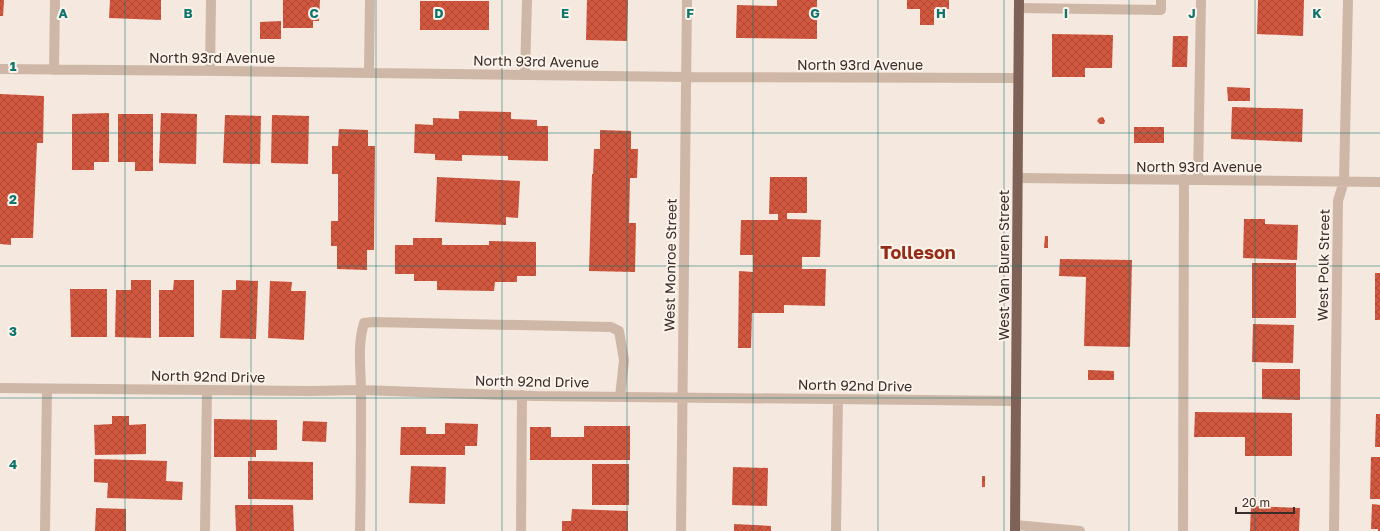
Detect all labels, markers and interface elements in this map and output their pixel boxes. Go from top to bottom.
text: A [58,5,68,21]
text: B [183,5,193,21]
text: C [309,5,319,21]
text: D [434,5,444,21]
text: E [561,5,569,21]
text: F [686,5,694,21]
text: G [810,5,820,21]
text: H [936,5,946,21]
text: I [1064,5,1068,21]
text: J [1188,5,1196,21]
text: K [1312,5,1322,21]
street label: North 93rd Avenue [149,49,275,66]
street label: North 93rd Avenue [473,51,599,71]
street label: North 93rd Avenue [797,56,923,73]
text: 1 [10,58,17,74]
street label: North 93rd Avenue [1136,158,1262,175]
street label: West Van Buren Street [995,190,1012,340]
text: 2 [9,191,17,207]
street label: West Monroe Street [660,198,680,332]
street label: West Polk Street [1314,209,1332,321]
district label: Tolleson [880,241,956,263]
text: 3 [9,323,17,339]
street label: North 92nd Drive [151,367,265,385]
street label: North 92nd Drive [475,372,589,390]
street label: North 92nd Drive [798,376,912,394]
text: 4 [9,456,17,472]
scale bar [1236,489,1294,515]
text: 20 m [1242,495,1270,510]

